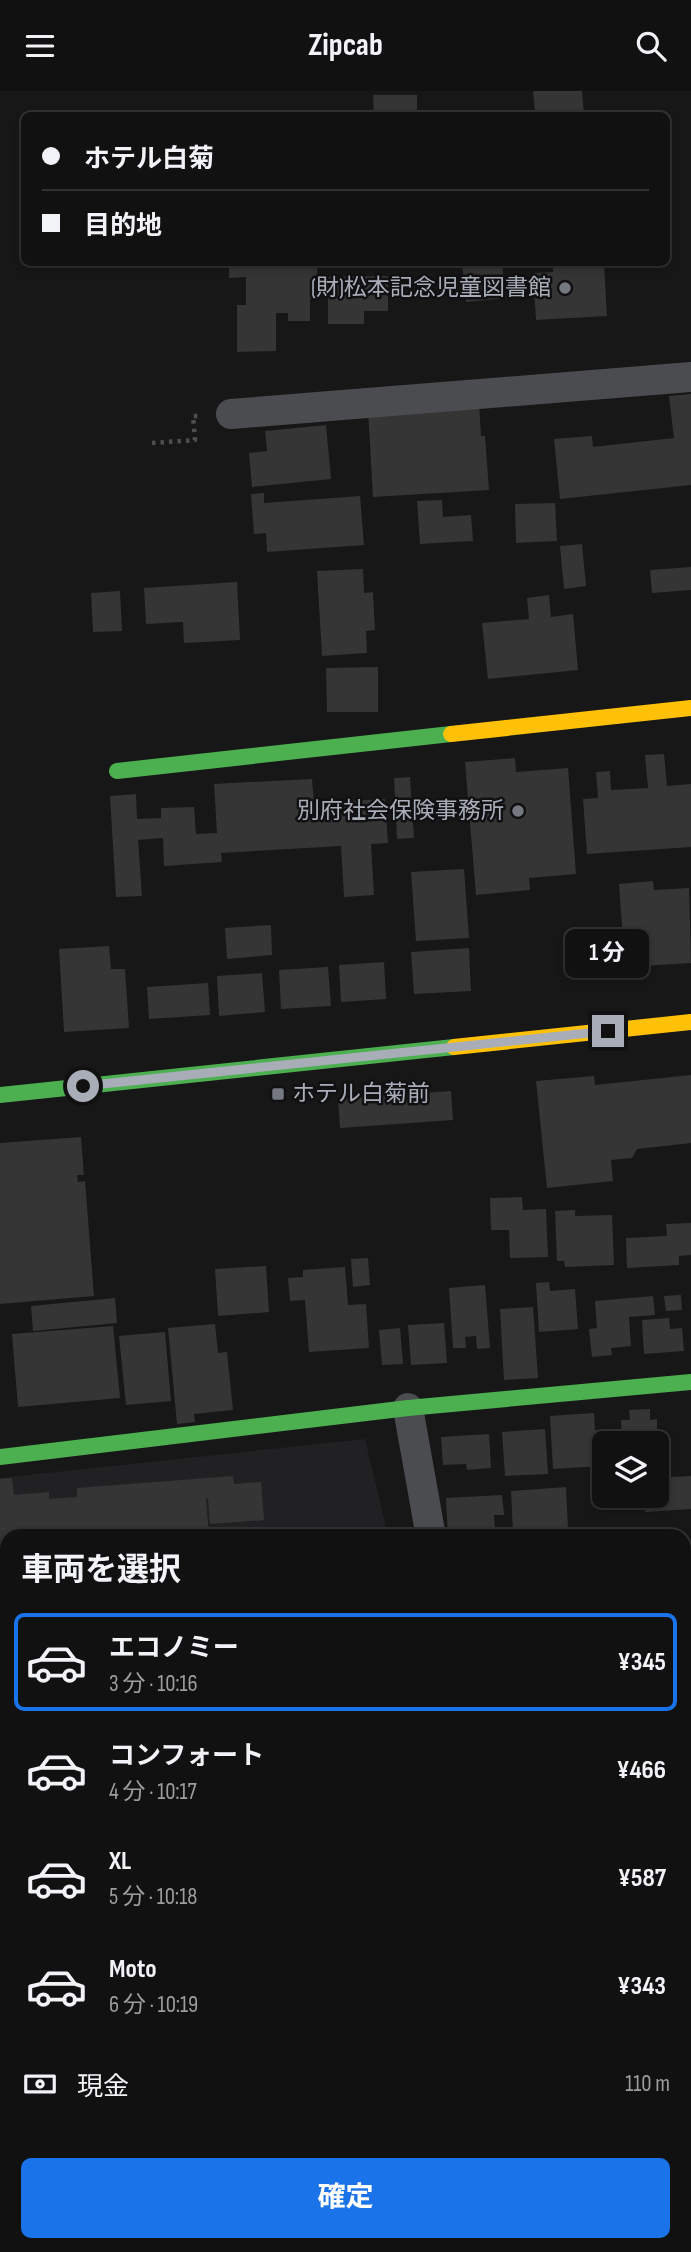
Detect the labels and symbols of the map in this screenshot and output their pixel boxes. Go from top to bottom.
place label: (財)松本記念児童図書館 [311,274,551,302]
marker: (財)松本記念児童図書館 [557,280,573,296]
place label: 別府社会保険事務所 [297,797,504,825]
marker: 別府社会保険事務所 [510,803,526,819]
callout: 1 分 [566,929,650,979]
route end [592,1015,624,1047]
route start [67,1070,99,1102]
place label: ホテル白菊前 [292,1080,430,1108]
marker: ホテル白菊前 [270,1086,286,1102]

